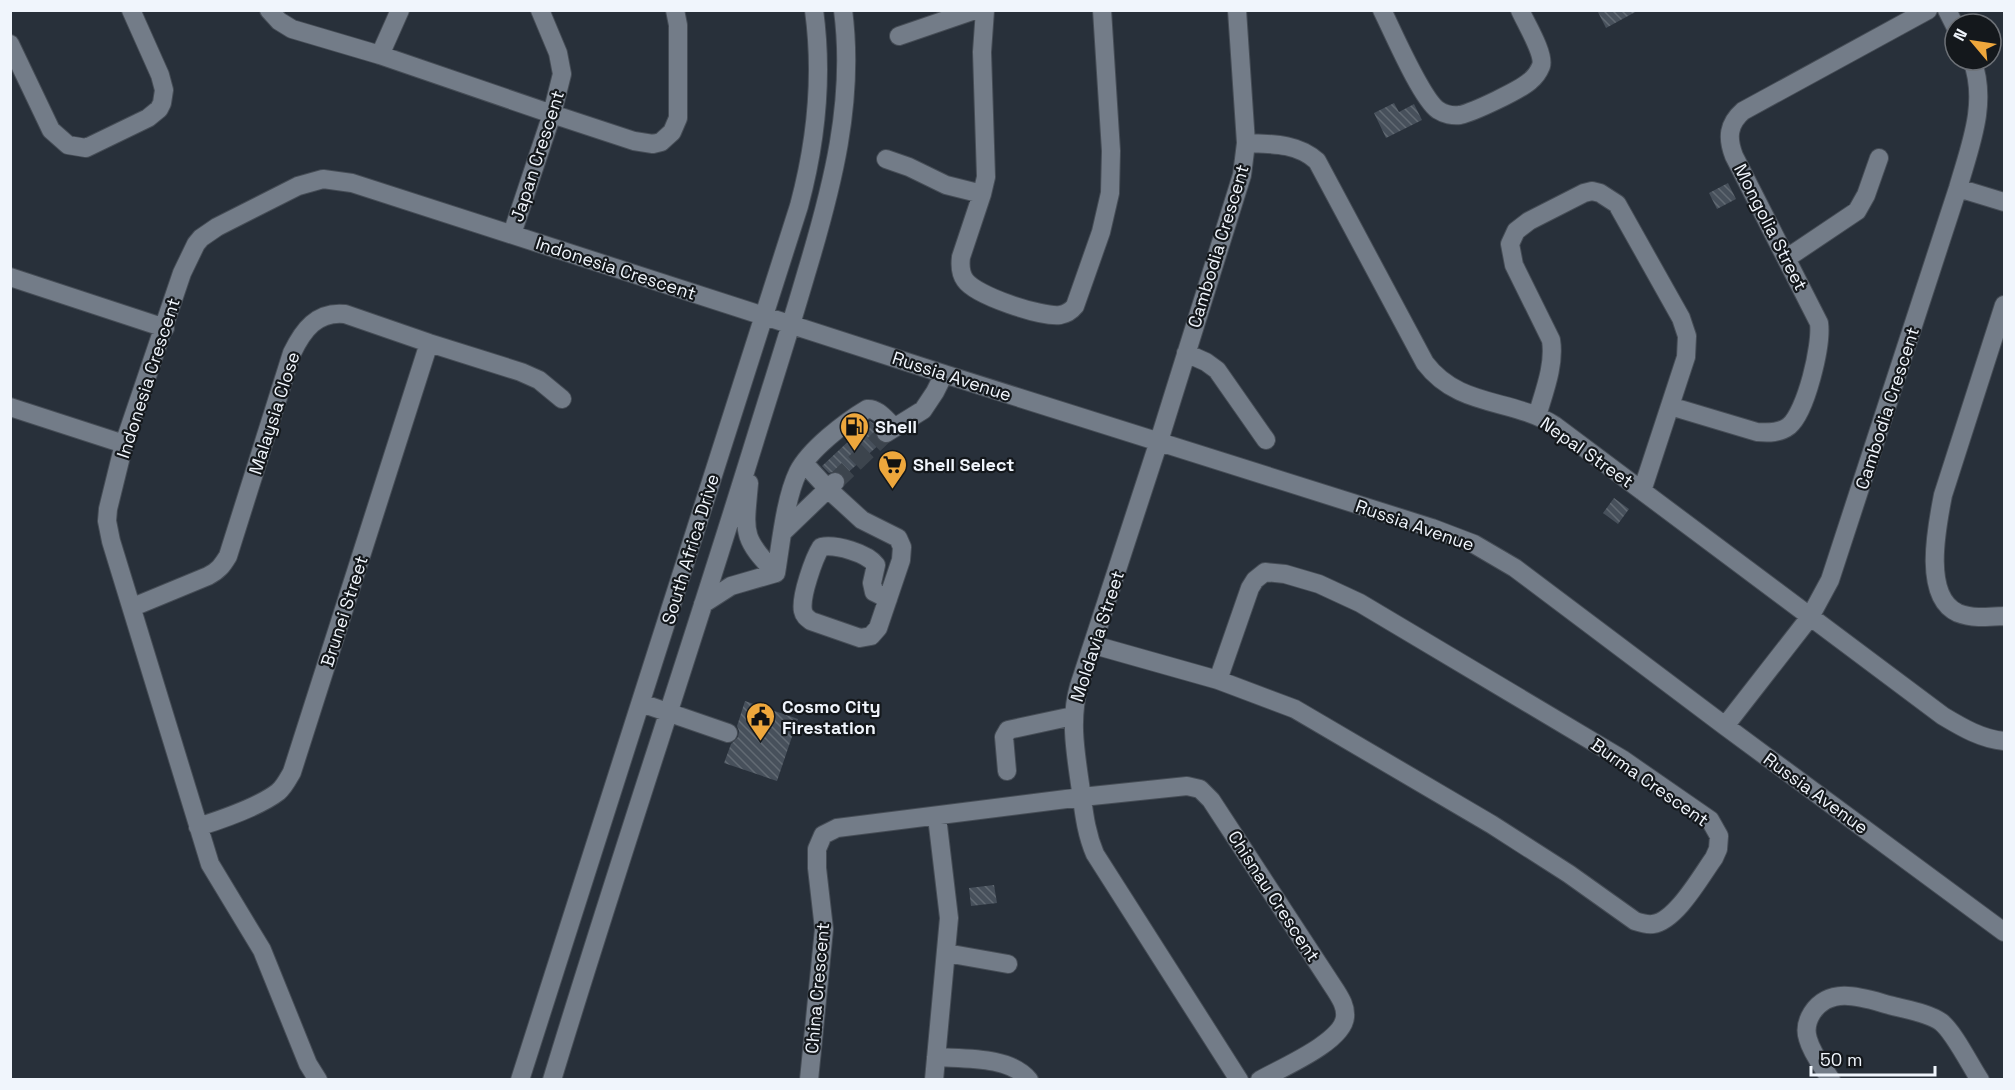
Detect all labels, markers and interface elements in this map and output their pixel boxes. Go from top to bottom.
north arrow [1943,12,2003,72]
text: N [1949,25,1972,45]
street label: Japan Crescent [505,87,569,225]
street label: Mongolia Street [1729,160,1813,294]
street label: Cambodia Crescent [1182,161,1254,331]
street label: Indonesia Crescent [533,231,699,305]
street label: Indonesia Crescent [111,295,185,461]
street label: Cambodia Crescent [1850,324,1924,492]
street label: Russia Avenue [889,346,1015,406]
street label: Malaysia Close [243,349,305,477]
fuel station icon: Shell [838,410,870,452]
street label: Nepal Street [1536,411,1638,493]
place label: Shell [875,415,917,438]
supermarket icon: Shell Select [876,448,908,490]
place label: Shell Select [913,453,1014,476]
street label: South Africa Drive [656,471,724,627]
street label: Russia Avenue [1353,494,1477,556]
street label: Brunei Street [315,553,373,669]
street label: Moldavia Street [1065,567,1129,705]
place label: Cosmo City Firestation [782,695,881,739]
public building icon: Cosmo City Firestation [745,700,777,742]
street label: Burma Crescent [1587,733,1713,831]
street label: Russia Avenue [1759,747,1873,839]
street label: Chisnau Crescent [1223,826,1325,966]
street label: China Crescent [800,921,834,1055]
scale bar [1811,1039,1936,1077]
text: 50 m [1820,1048,1862,1071]

